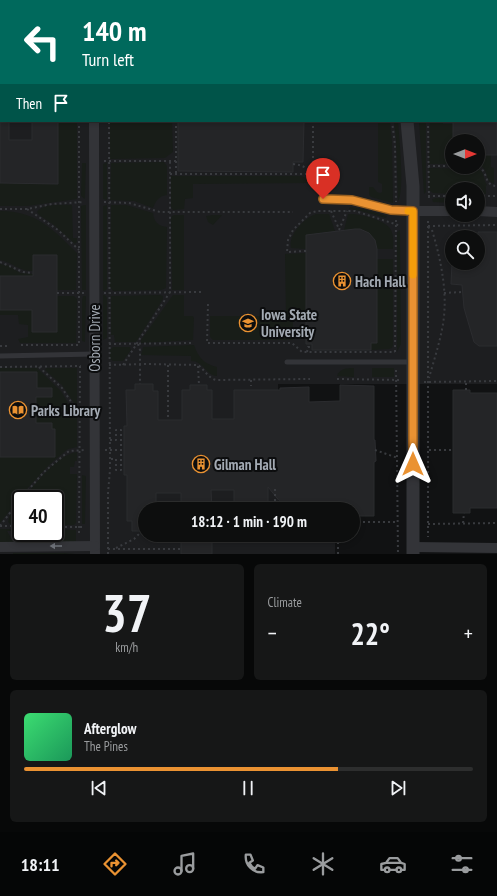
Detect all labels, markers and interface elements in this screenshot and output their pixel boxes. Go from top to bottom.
text: 140 m [82,12,146,49]
icon: left [16,16,68,68]
text: Turn left [82,48,134,71]
icon: arrive [50,92,72,114]
text: Then [16,94,42,113]
north arrow [445,134,485,174]
map controls [445,134,485,270]
pin [306,158,340,199]
icon: arrive [312,164,334,186]
button: sound [445,182,485,222]
button: search [445,230,485,270]
building icon: Hach Hall [332,271,352,291]
place label: Hach Hall [355,272,406,291]
street label: Osborn Drive [85,304,104,372]
place label: Iowa State University [261,305,317,341]
school or university icon: Iowa State University [238,313,258,333]
library icon: Parks Library [8,400,28,420]
place label: Parks Library [31,401,101,420]
position arrow [392,443,434,485]
building icon: Gilman Hall [191,454,211,474]
place label: Gilman Hall [214,455,276,474]
speed limit sign: 40 [12,490,64,542]
text: 18:12 · 1 min · 190 m [191,512,307,531]
one-way arrow [49,543,62,549]
text: 37 [102,579,152,646]
text: Climate [268,594,302,611]
text: 22° [350,614,390,653]
text: − [268,619,277,647]
text: + [464,619,473,647]
text: km/h [115,639,138,656]
text: Afterglow [84,719,136,738]
text: The Pines [84,738,128,755]
icon: previous [88,777,110,799]
icon: pause [237,777,259,799]
icon: next [387,777,409,799]
icon: directions [101,850,129,878]
icon: music [171,850,199,878]
icon: phone [240,850,268,878]
icon: climate [309,850,337,878]
icon: car [379,850,407,878]
icon: filters [448,850,476,878]
text: 18:11 [21,853,60,876]

